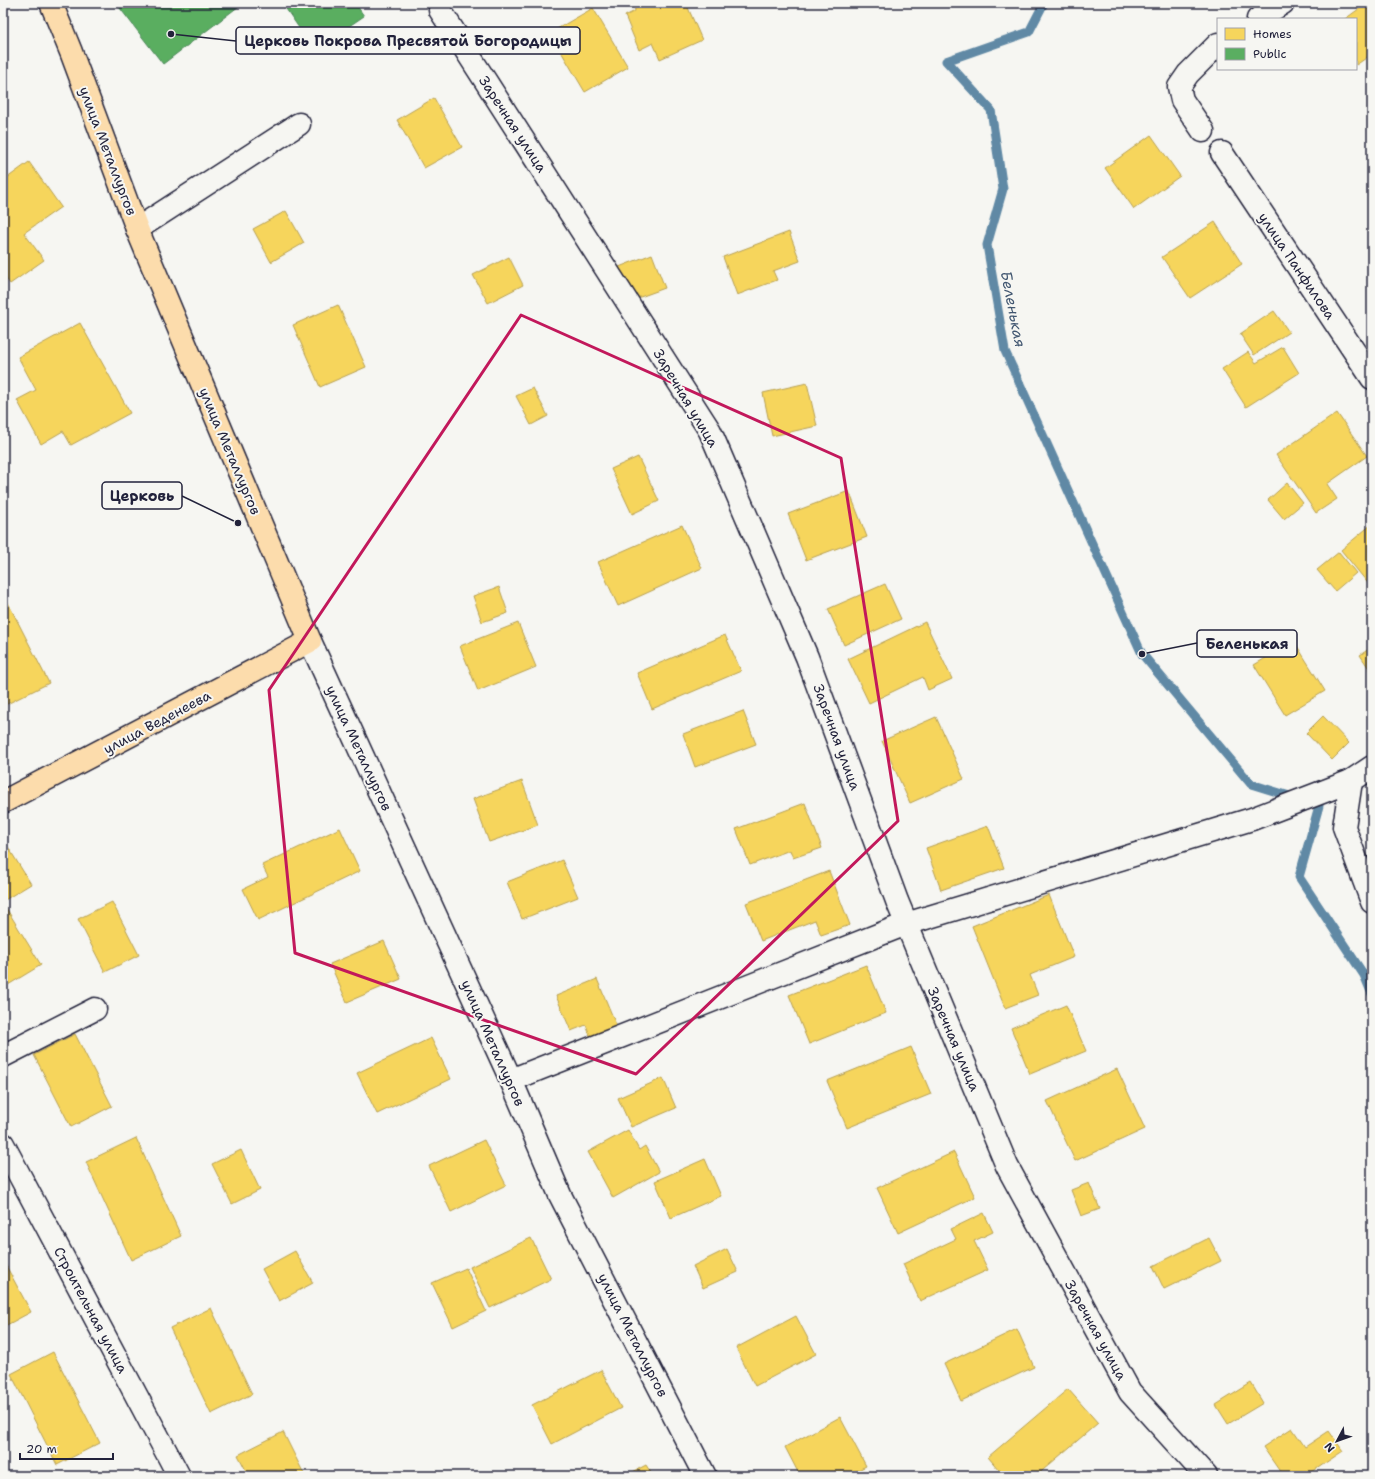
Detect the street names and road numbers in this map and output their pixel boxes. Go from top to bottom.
street label: Заречная улица [475,72,551,176]
street label: улица Металлургов [75,84,141,218]
street label: улица Панфилова [1254,209,1340,323]
street label: Заречная улица [650,346,723,451]
street label: улица Металлургов [195,385,265,517]
street label: Заречная улица [809,681,865,793]
street label: улица Металлургов [322,682,396,814]
street label: улица Веденеева [100,686,214,758]
street label: улица Металлургов [457,977,529,1109]
street label: Заречная улица [924,984,984,1094]
street label: Строительная улица [50,1244,132,1377]
street label: улица Металлургов [594,1270,672,1400]
street label: Заречная улица [1061,1277,1131,1383]

